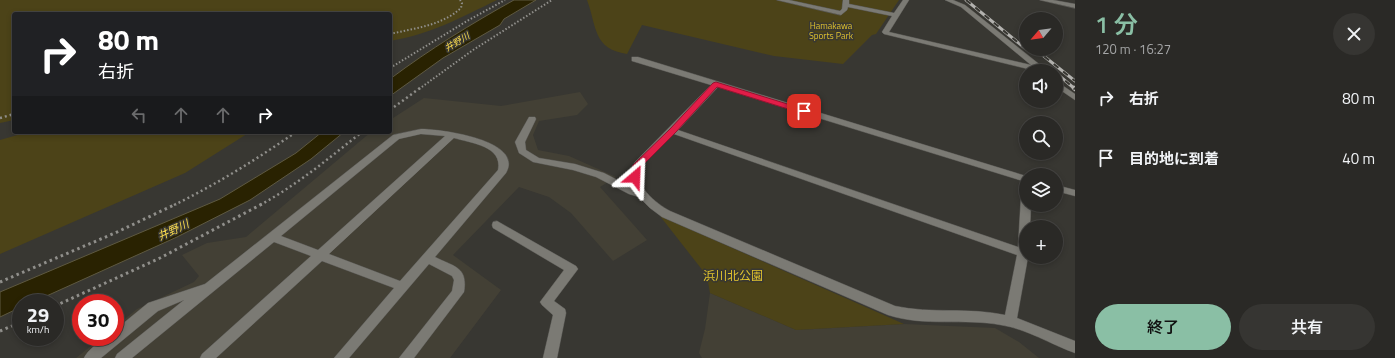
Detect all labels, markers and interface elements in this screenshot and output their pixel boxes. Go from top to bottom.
text: 1 分 [1095,6,1138,42]
north arrow [1019,12,1063,56]
map controls [1019,12,1063,264]
button: close [1333,13,1375,55]
text: 80 m [98,18,159,61]
park label: Hamakawa Sports Park [809,19,854,42]
icon: right [32,28,84,80]
water label: 井野川 [442,29,473,54]
text: 120 m · 16:27 [1095,39,1171,59]
text: 右折 [98,58,134,85]
button: sound [1019,64,1063,108]
icon: right [1095,87,1117,109]
text: 右折 [1129,87,1159,110]
text: 80 m [1342,87,1375,110]
pin [787,94,821,128]
icon: arrive [793,100,815,122]
icon: left [128,104,150,126]
icon: ahead [170,104,192,126]
icon: ahead [212,104,234,126]
icon: right [254,104,276,126]
button: search [1019,116,1063,160]
icon: arrive [1095,147,1117,169]
text: 目的地に到着 [1129,147,1219,170]
text: 40 m [1342,147,1375,170]
position arrow [614,156,656,198]
button: layers [1019,168,1063,212]
water label: 井野川 [155,215,192,244]
button: + [1019,220,1063,264]
park label: 浜川北公園 [703,266,763,285]
speed limit sign: 30 [72,294,124,346]
text: 29 [27,299,49,330]
button: 終了 [1095,304,1231,350]
button: 共有 [1239,304,1375,350]
text: km/h [27,322,49,337]

